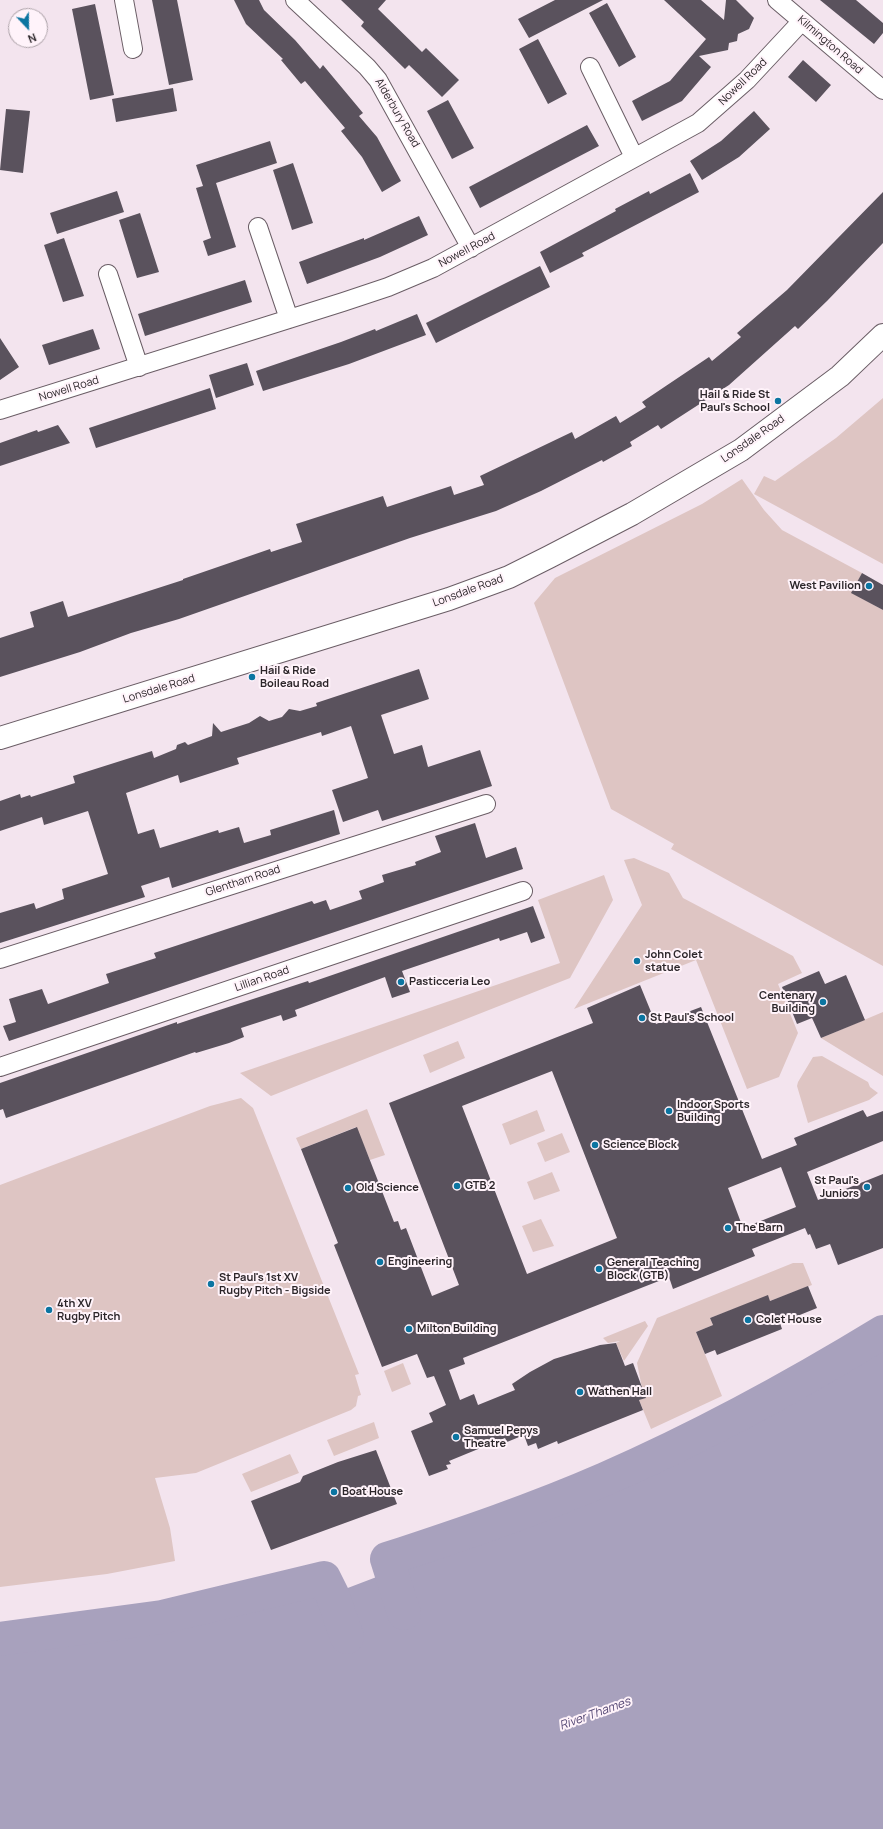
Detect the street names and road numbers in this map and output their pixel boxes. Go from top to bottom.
street label: Kilmington Road [795,13,865,77]
street label: Nowell Road [716,56,770,108]
street label: Alderbury Road [372,76,422,150]
street label: Nowell Road [437,230,497,270]
street label: Nowell Road [37,374,101,404]
street label: Lonsdale Road [719,412,787,466]
street label: Lonsdale Road [431,572,505,610]
street label: Lonsdale Road [122,672,196,706]
street label: Glentham Road [204,863,282,899]
street label: Lillian Road [233,964,291,994]

